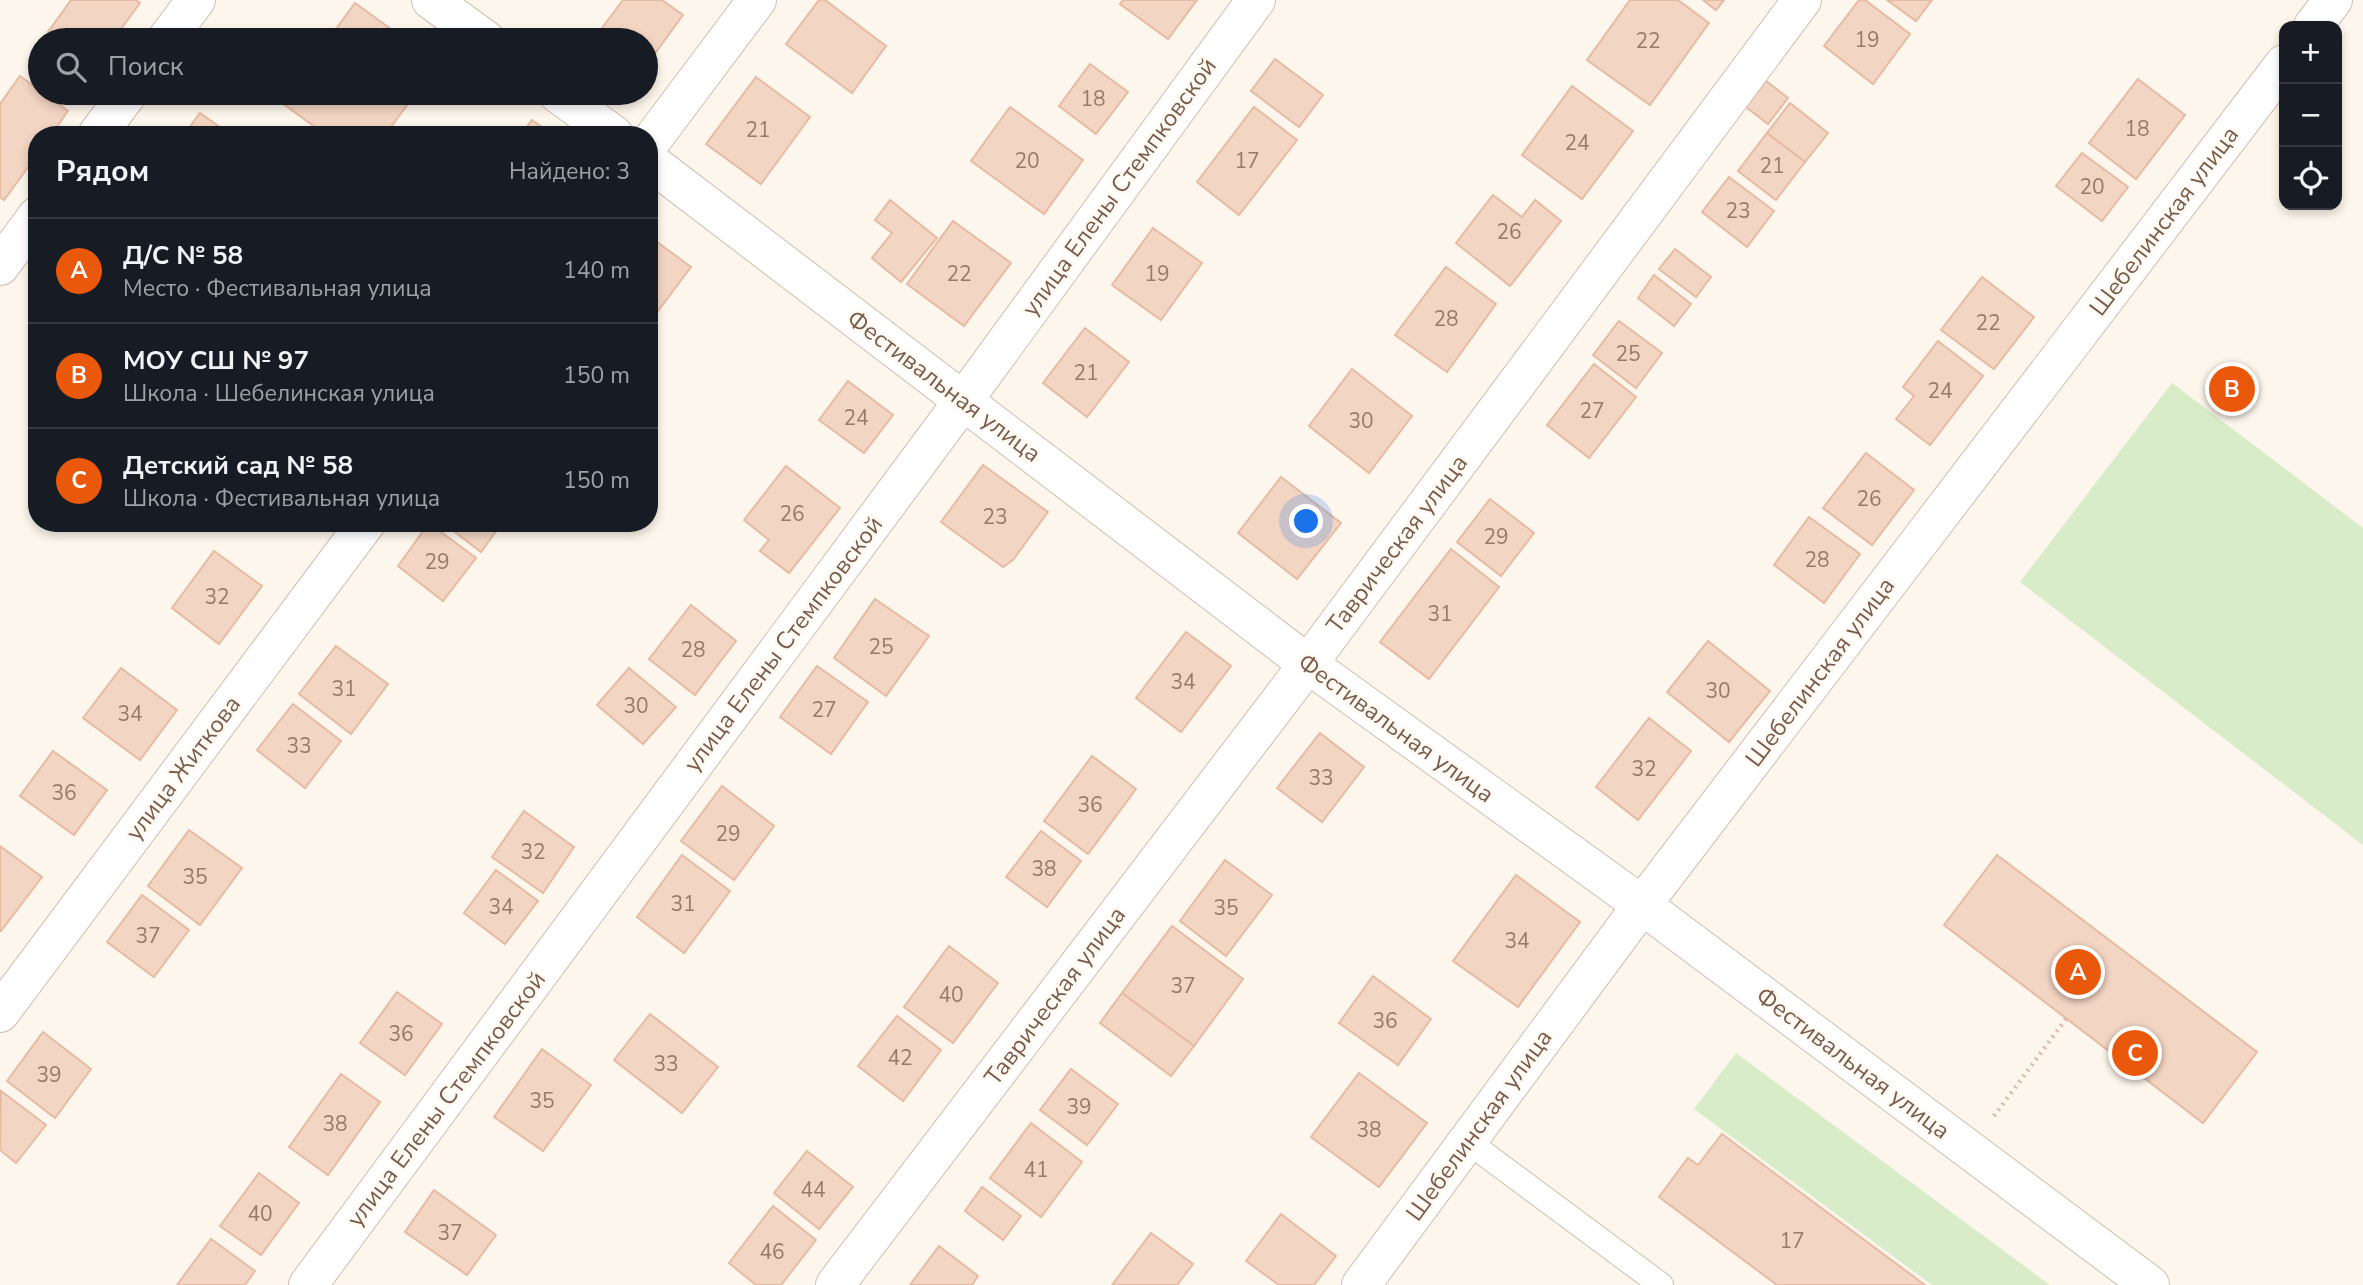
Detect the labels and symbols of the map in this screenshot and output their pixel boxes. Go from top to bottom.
house number: 19 [1854,26,1880,54]
house number: 22 [1635,27,1661,55]
street label: улица Елены Стемпковской [1014,51,1224,323]
house number: 18 [1080,85,1106,113]
house number: 18 [2124,115,2150,143]
house number: 21 [745,116,771,144]
street label: Шебелинская улица [2082,120,2246,322]
house number: 24 [1564,129,1590,157]
house number: 20 [1014,147,1040,175]
house number: 17 [1234,147,1260,175]
house number: 21 [1759,152,1785,180]
house number: 20 [2079,173,2105,201]
house number: 23 [1725,197,1751,225]
house number: 26 [1496,218,1522,246]
house number: 22 [946,260,972,288]
house number: 19 [1144,260,1170,288]
street label: Фестивальная улица [840,302,1048,470]
house number: 28 [1433,305,1459,333]
house number: 22 [1975,309,2001,337]
house number: 25 [1615,340,1641,368]
house number: 21 [1073,359,1099,387]
pin: B [2209,363,2255,415]
house number: 24 [1927,377,1953,405]
house number: 27 [1579,397,1605,425]
house number: 24 [843,404,869,432]
house number: 30 [1348,407,1374,435]
street label: Таврическая улица [1319,448,1475,640]
house number: 26 [1856,485,1882,513]
house number: 26 [779,500,805,528]
house number: 23 [982,503,1008,531]
your location [1289,504,1323,538]
street label: улица Елены Стемпковской [676,510,890,778]
house number: 29 [1483,523,1509,551]
house number: 28 [1804,546,1830,574]
house number: 29 [424,548,450,576]
street label: Шебелинская улица [1738,571,1902,773]
house number: 32 [204,583,230,611]
house number: 31 [1427,600,1453,628]
house number: 25 [868,633,894,661]
house number: 28 [680,636,706,664]
street label: Фестивальная улица [1291,646,1501,810]
house number: 34 [1170,668,1196,696]
house number: 31 [331,675,357,703]
house number: 30 [1705,677,1731,705]
street label: улица Житкова [118,689,248,847]
house number: 30 [623,692,649,720]
house number: 27 [811,696,837,724]
house number: 34 [117,700,143,728]
house number: 33 [286,732,312,760]
house number: 32 [1631,755,1657,783]
house number: 33 [1308,764,1334,792]
house number: 36 [51,779,77,807]
house number: 36 [1077,791,1103,819]
house number: 29 [715,820,741,848]
house number: 32 [520,838,546,866]
house number: 38 [1031,855,1057,883]
house number: 35 [182,863,208,891]
house number: 31 [670,890,696,918]
house number: 34 [488,893,514,921]
house number: 35 [1213,894,1239,922]
street label: Таврическая улица [977,900,1133,1092]
house number: 37 [135,922,161,950]
house number: 34 [1504,927,1530,955]
pin: A [2055,946,2101,998]
street label: улица Елены Стемпковской [339,965,553,1233]
house number: 37 [1170,972,1196,1000]
street label: Фестивальная улица [1749,979,1957,1147]
house number: 40 [938,981,964,1009]
house number: 36 [1372,1007,1398,1035]
house number: 36 [388,1020,414,1048]
street label: Шебелинская улица [1399,1023,1559,1227]
pin: C [2112,1027,2158,1079]
house number: 42 [887,1044,913,1072]
house number: 33 [653,1050,679,1078]
house number: 39 [36,1061,62,1089]
house number: 35 [529,1087,555,1115]
house number: 39 [1066,1093,1092,1121]
house number: 38 [322,1110,348,1138]
house number: 38 [1356,1116,1382,1144]
house number: 41 [1023,1156,1049,1184]
house number: 44 [800,1176,826,1204]
house number: 40 [247,1200,273,1228]
house number: 37 [437,1219,463,1247]
house number: 17 [1779,1227,1805,1255]
house number: 46 [759,1238,785,1266]

